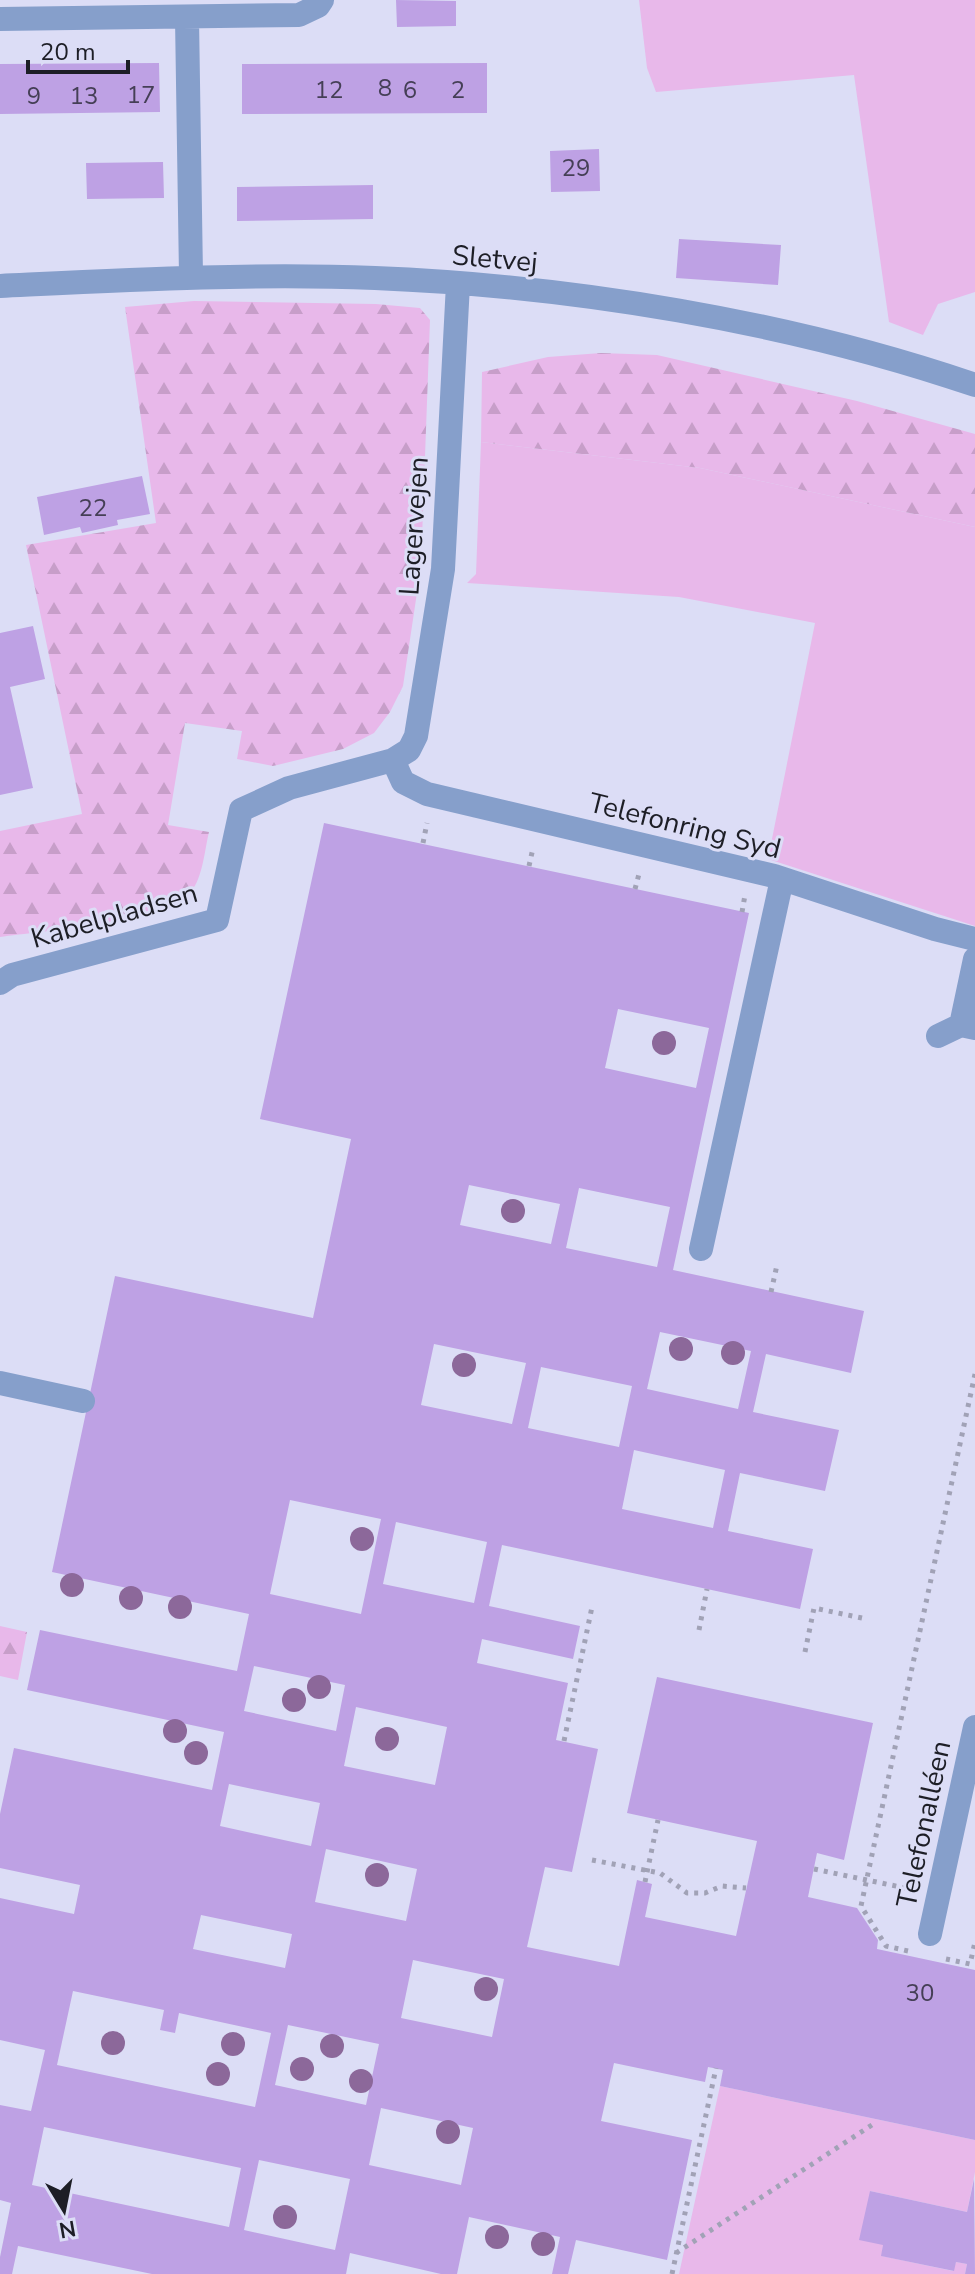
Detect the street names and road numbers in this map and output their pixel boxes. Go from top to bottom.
street label: Sletvej [450,236,539,282]
street label: Lagervejen [390,456,438,597]
street label: Telefonring Syd [585,784,785,868]
street label: Kabelpladsen [26,874,202,958]
street label: Telefonalléen [888,1737,960,1911]

